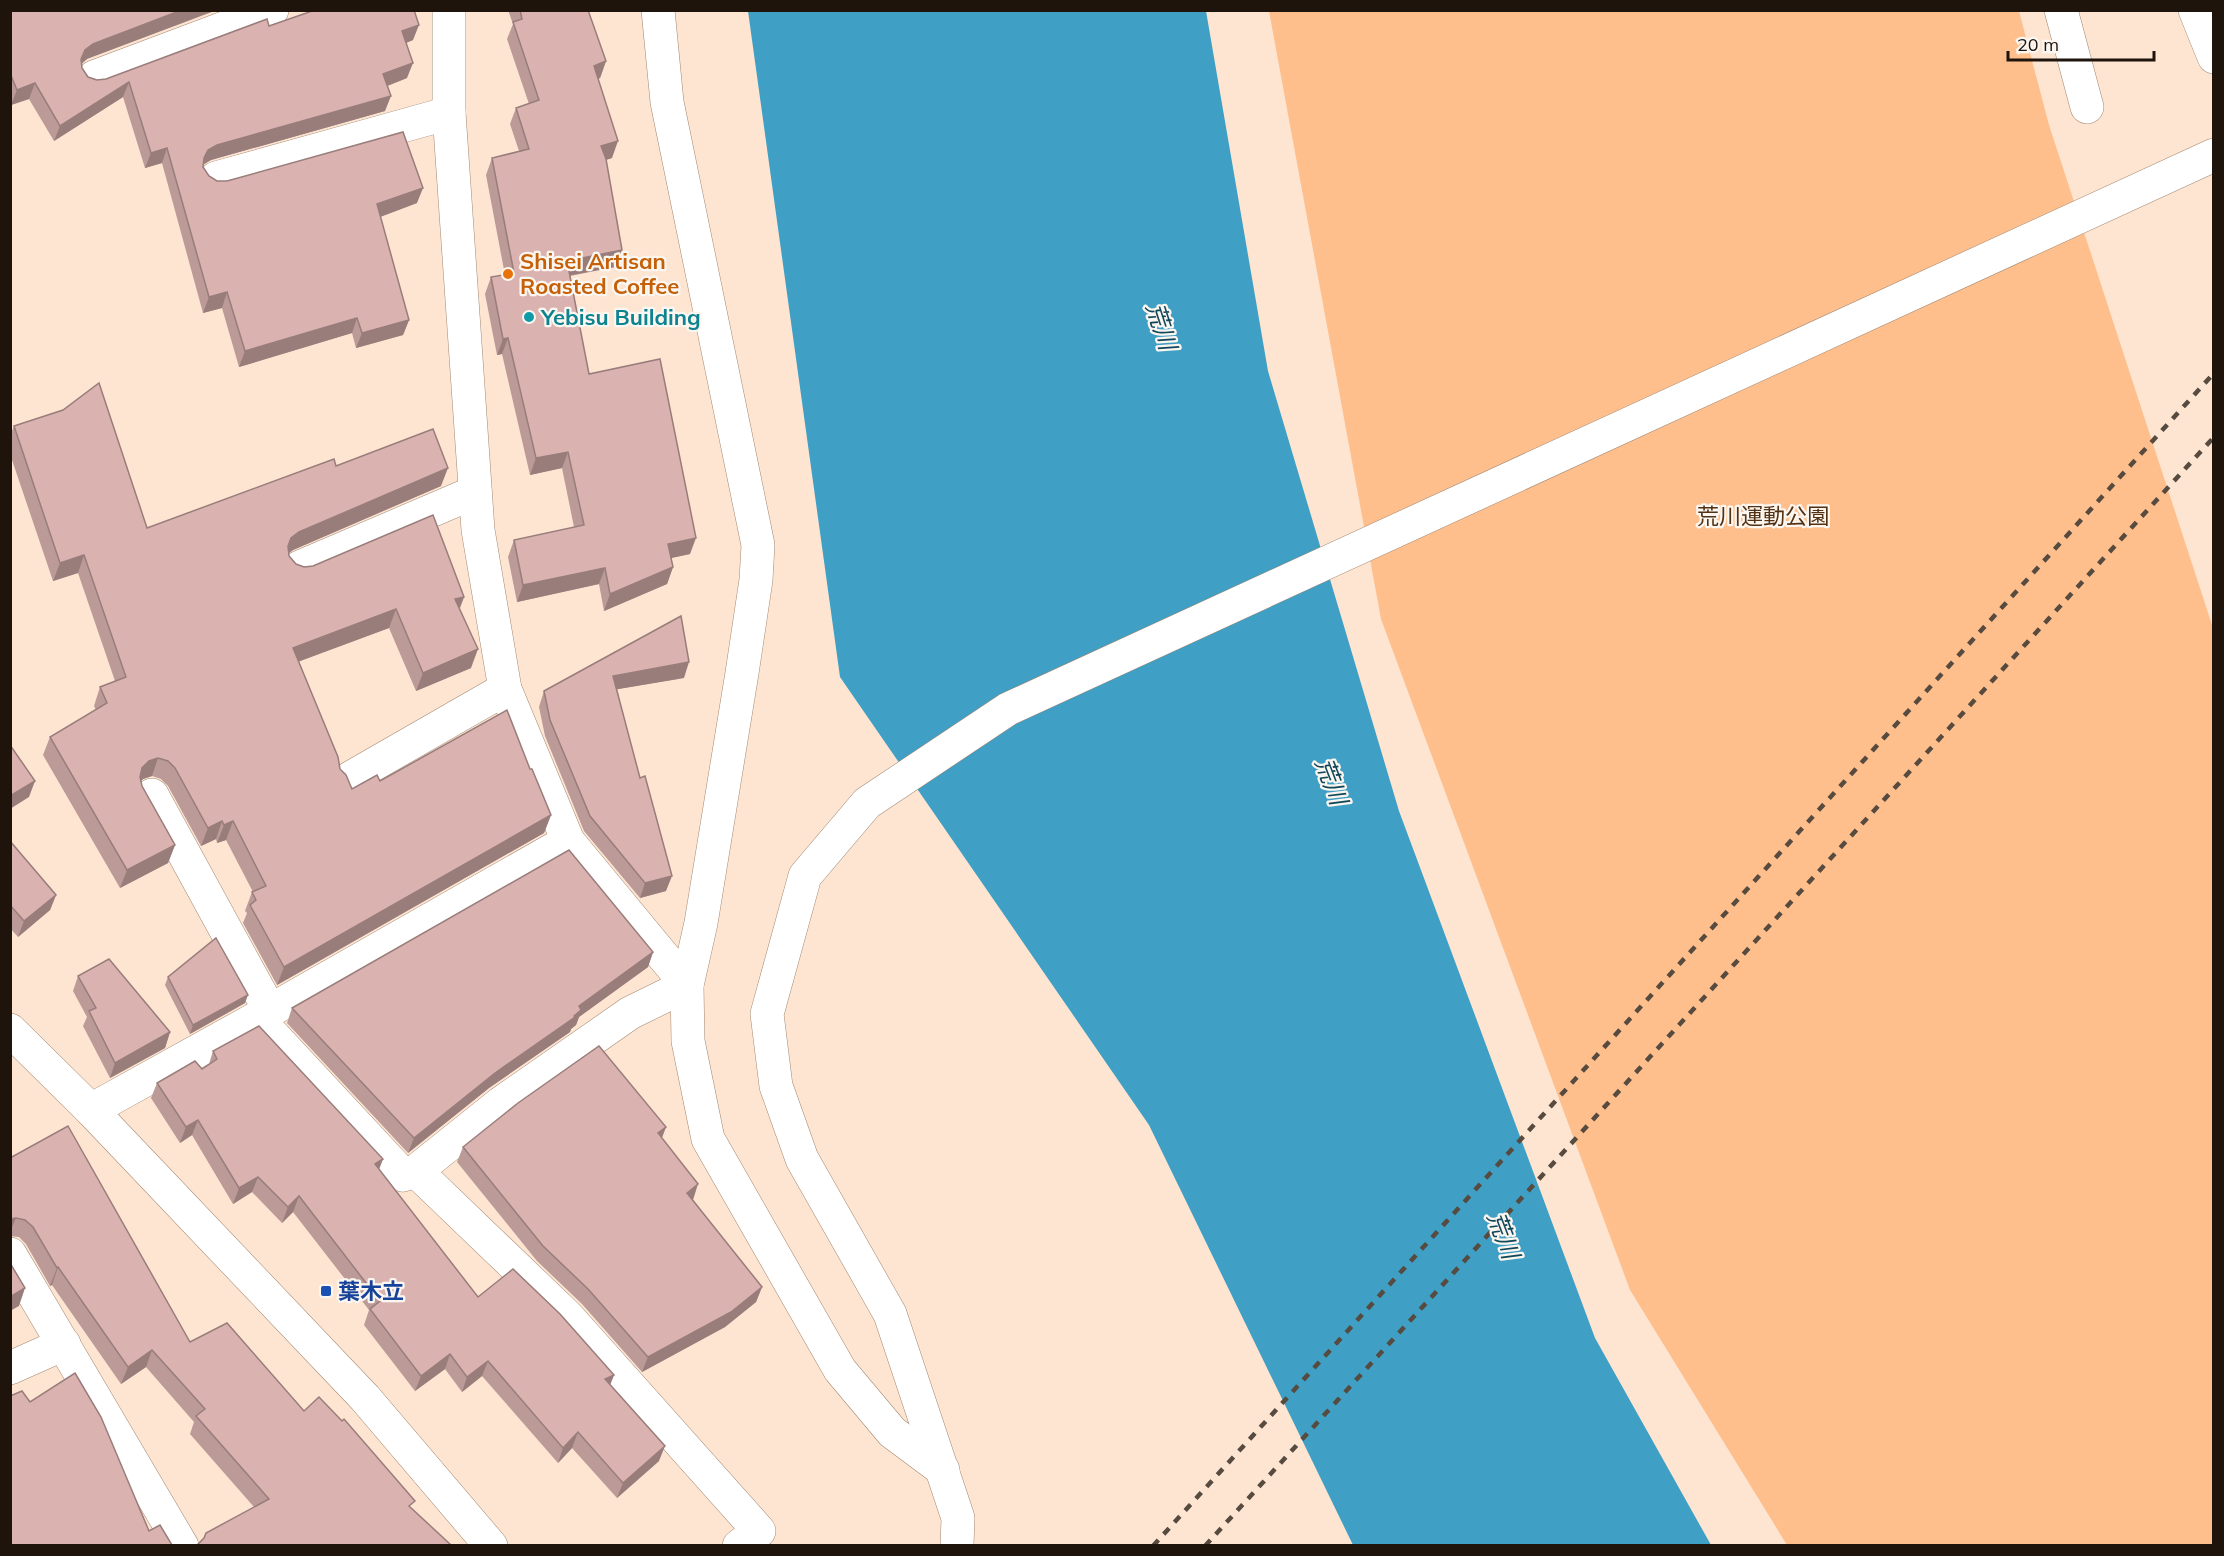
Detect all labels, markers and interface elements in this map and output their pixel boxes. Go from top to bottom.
scale bar [2008,24,2154,62]
text: 20 m [2017,33,2059,56]
place label: Shisei Artisan Roasted Coffee [520,247,679,300]
marker: Shisei Artisan Roasted Coffee [501,267,515,281]
water label: 荒川 [1140,299,1185,356]
place label: Yebisu Building [540,303,701,331]
marker: Yebisu Building [522,310,536,324]
park label: 荒川運動公園 [1697,502,1829,530]
water label: 荒川 [1309,753,1356,812]
water label: 荒川 [1481,1207,1528,1266]
place label: 葉木立 [338,1277,404,1305]
marker: 葉木立 [319,1284,333,1298]

